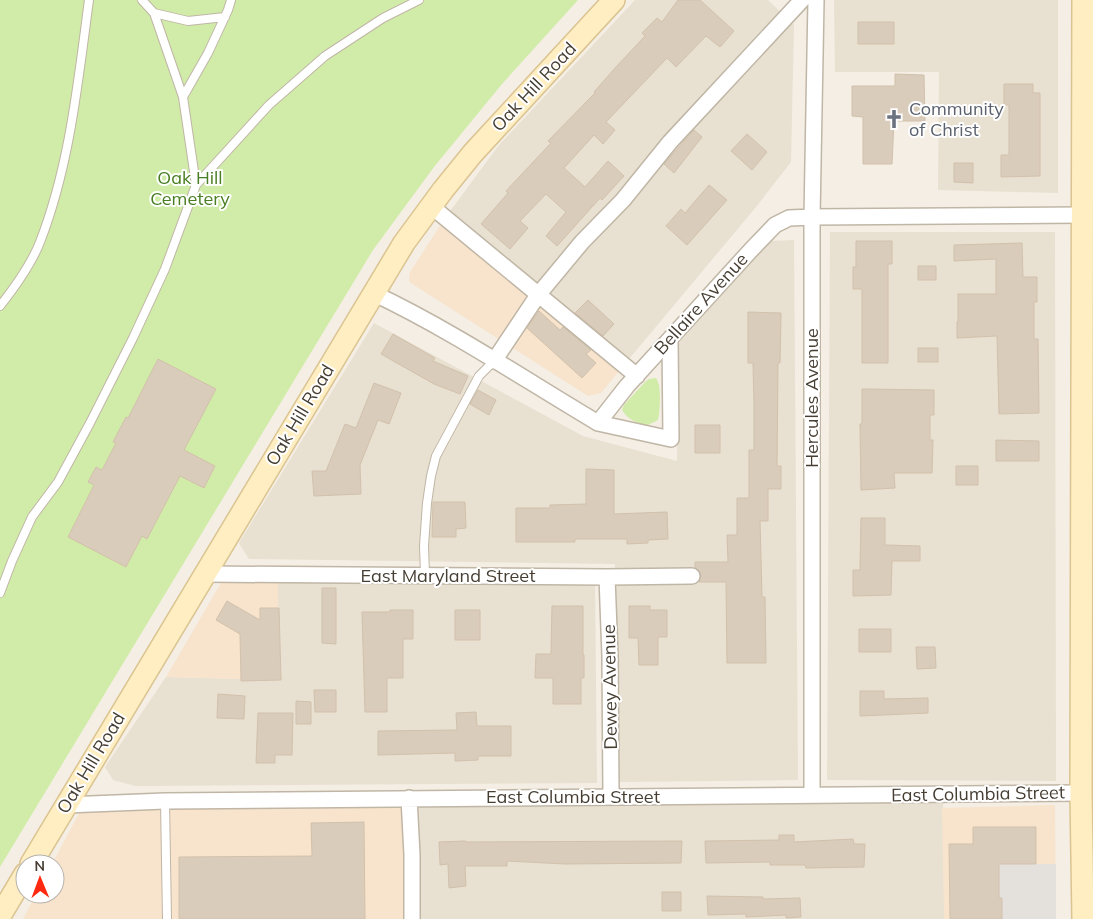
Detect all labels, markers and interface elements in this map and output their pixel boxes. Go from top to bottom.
street label: Oak Hill Road [486,37,581,136]
place label: Community of Christ [909,97,1004,141]
church icon: Community of Christ [883,108,905,130]
park label: Oak Hill Cemetery [150,166,230,210]
street label: Bellaire Avenue [649,248,752,359]
street label: Hercules Avenue [800,328,823,468]
street label: Oak Hill Road [260,360,339,470]
street label: East Maryland Street [361,564,535,587]
street label: Dewey Avenue [597,624,622,750]
street label: Oak Hill Road [51,708,130,818]
street label: East Columbia Street [891,780,1065,807]
street label: East Columbia Street [486,785,660,808]
north arrow [15,854,65,904]
text: N [34,857,45,875]

